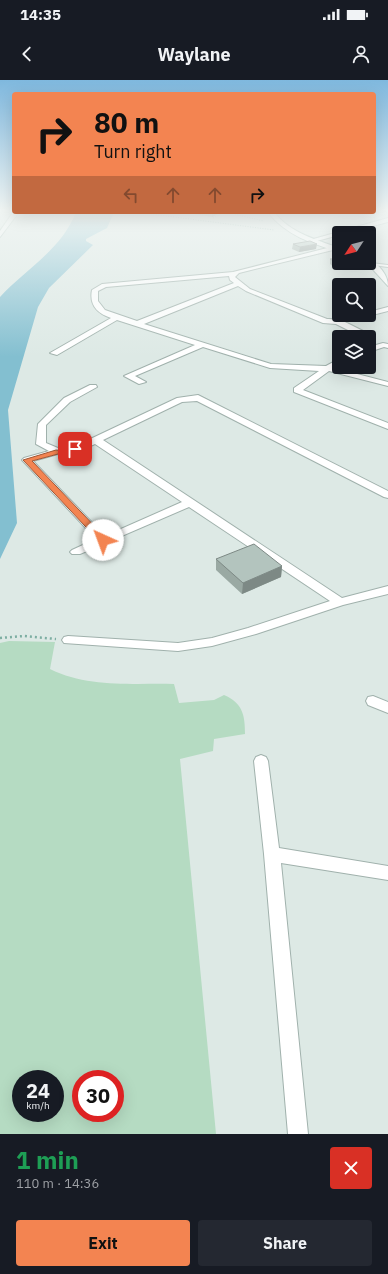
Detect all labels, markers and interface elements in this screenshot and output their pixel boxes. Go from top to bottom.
text: 14:35 [20,5,61,24]
icon: back [16,43,38,65]
text: Waylane [157,43,231,66]
icon: person [350,43,372,65]
text: 80 m [94,104,159,141]
icon: right [28,108,80,160]
text: Turn right [94,140,172,163]
icon: left [120,184,142,206]
icon: ahead [162,184,184,206]
icon: ahead [204,184,226,206]
icon: right [246,184,268,206]
north arrow [332,226,376,270]
map controls [332,226,376,374]
button: search [332,278,376,322]
button: layers [332,330,376,374]
pin [58,432,92,466]
icon: arrive [64,438,86,460]
position arrow [82,519,124,561]
speed limit sign: 30 [72,1070,124,1122]
text: 24 [26,1077,50,1104]
text: km/h [26,1099,50,1112]
text: 1 min [16,1144,79,1176]
button: close [330,1147,372,1189]
text: 110 m · 14:36 [16,1175,99,1192]
button: Exit [16,1220,190,1266]
button: Share [198,1220,372,1266]

